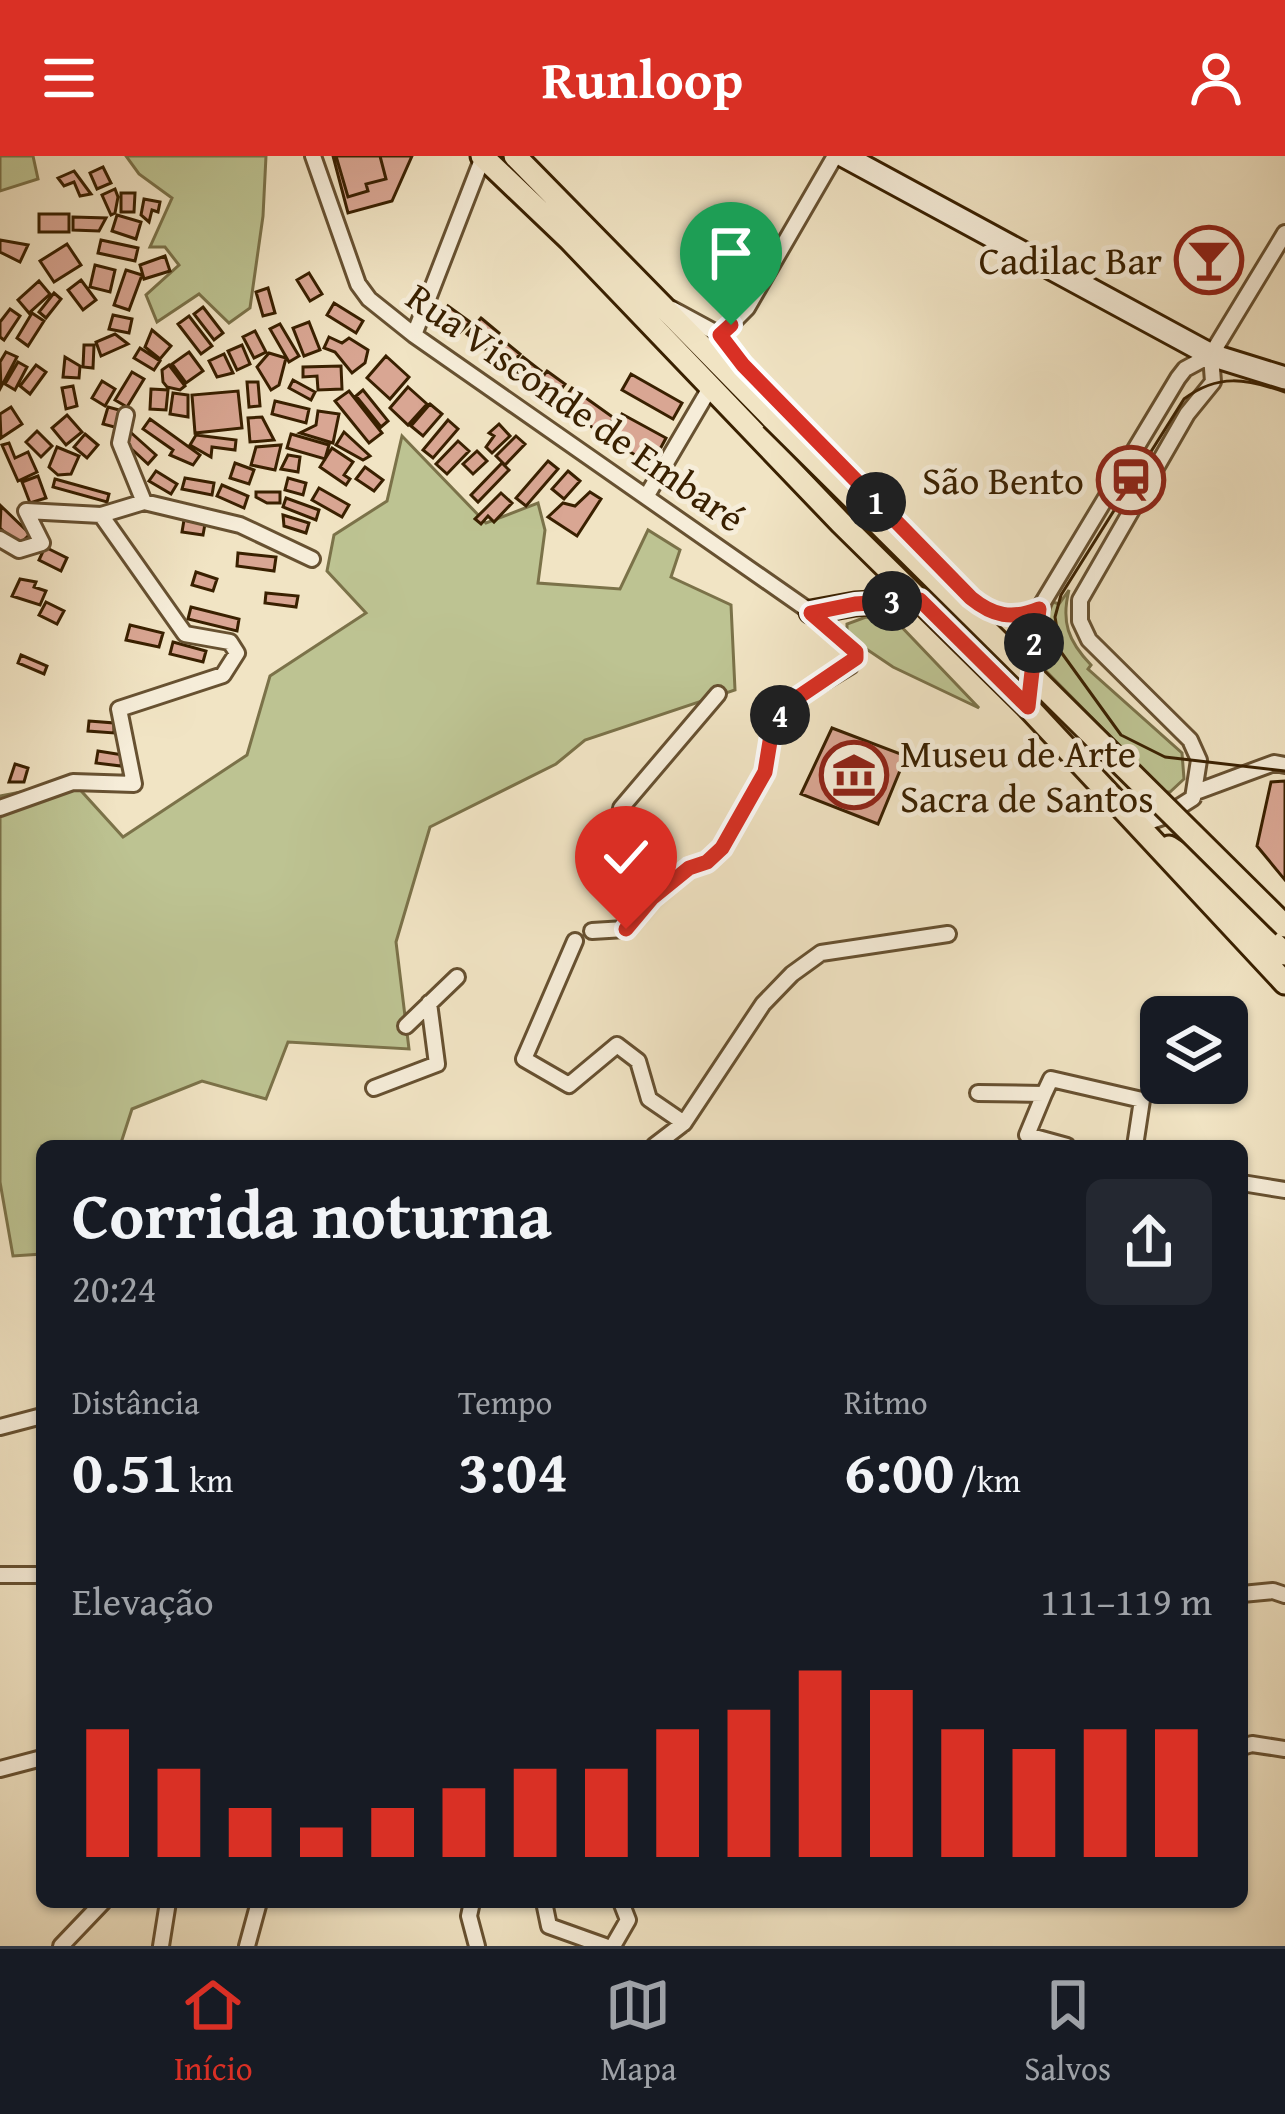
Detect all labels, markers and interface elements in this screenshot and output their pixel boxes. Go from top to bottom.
text: Runloop [542,39,743,118]
icon: menu [36,45,102,111]
icon: person [1183,45,1249,111]
pin [680,202,782,325]
icon: arrive [698,220,764,286]
bar icon: Cadilac Bar [1174,225,1244,295]
place label: Cadilac Bar [979,231,1162,288]
street label: Rua Visconde de Embaré [395,268,757,545]
station icon: São Bento [1096,445,1166,515]
place label: São Bento [922,451,1084,508]
pin: 1 [846,472,906,532]
text: 1 [867,478,885,526]
pin: 3 [862,571,922,631]
text: 3 [883,577,901,625]
pin: 2 [1004,613,1064,673]
text: 2 [1025,619,1043,667]
pin: 4 [750,685,810,745]
text: 4 [771,691,789,739]
place label: Museu de Arte Sacra de Santos [900,724,1154,826]
museum icon: Museu de Arte Sacra de Santos [819,740,889,810]
pin [575,806,677,929]
icon: check [593,824,659,890]
map controls [1140,996,1248,1104]
button: layers [1140,996,1248,1104]
text: Corrida noturna [72,1165,552,1262]
button: share [1086,1179,1212,1305]
text: 20:24 [72,1259,157,1316]
text: Distância [72,1378,200,1426]
text: Tempo [458,1378,552,1426]
text: Ritmo [844,1378,928,1426]
text: 0.51 [72,1426,182,1514]
text: 3:04 [458,1426,568,1514]
text: 6:00 [844,1426,954,1514]
text: km [182,1456,233,1504]
text: /km [954,1456,1021,1504]
text: Elevação [72,1572,214,1629]
text: 111–119 m [1040,1572,1212,1629]
tab: Início [174,1972,253,2092]
tab: Mapa [600,1972,677,2092]
tab: Salvos [1024,1972,1111,2092]

